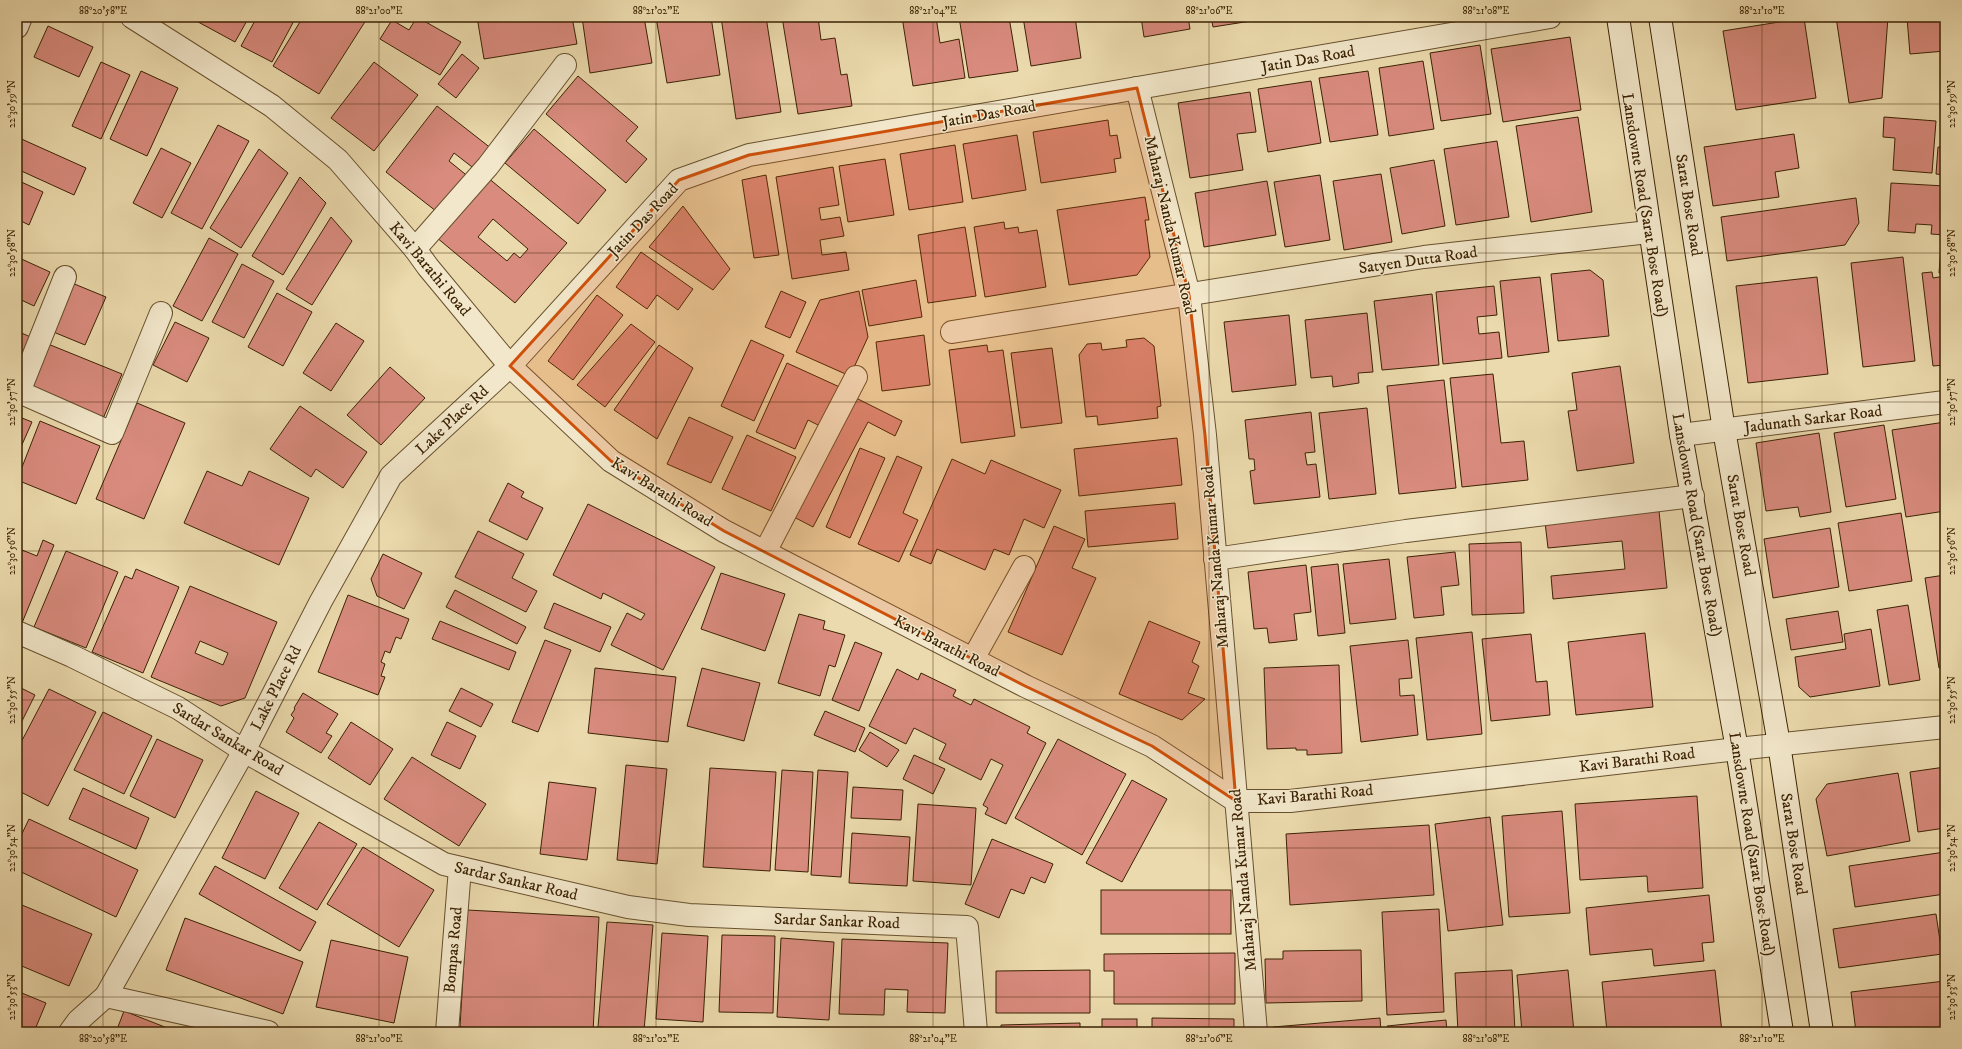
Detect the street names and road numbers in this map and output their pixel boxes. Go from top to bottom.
street label: Jatin Das Road [1258,41,1356,77]
street label: Lansdowne Road (Sarat Bose Road) [1617,92,1673,318]
street label: Jatin Das Road [939,96,1037,132]
street label: Maharaj Nanda Kumar Road [1140,134,1200,316]
street label: Sarat Bose Road [1671,153,1707,257]
street label: Jatin Das Road [602,179,683,263]
street label: Kavi Barathi Road [385,218,475,320]
street label: Satyen Dutta Road [1357,242,1479,278]
street label: Lake Place Rd [411,381,493,459]
street label: Jadunath Sarkar Road [1741,401,1883,438]
street label: Lansdowne Road (Sarat Bose Road) [1667,412,1727,638]
street label: Kavi Barathi Road [607,453,717,531]
street label: Maharaj Nanda Kumar Road [1197,465,1233,649]
street label: Sarat Bose Road [1722,473,1760,577]
street label: Kavi Barathi Road [891,611,1003,681]
street label: Lake Place Rd [246,642,306,734]
street label: Sardar Sankar Road [169,698,287,780]
street label: Lansdowne Road (Sarat Bose Road) [1724,731,1780,957]
street label: Kavi Barathi Road [1578,743,1696,777]
street label: Kavi Barathi Road [1256,780,1374,810]
street label: Maharaj Nanda Kumar Road [1225,788,1261,972]
street label: Sarat Bose Road [1776,792,1812,896]
street label: Sardar Sankar Road [452,857,580,905]
street label: Bompas Road [439,906,467,994]
street label: Sardar Sankar Road [774,909,900,933]

